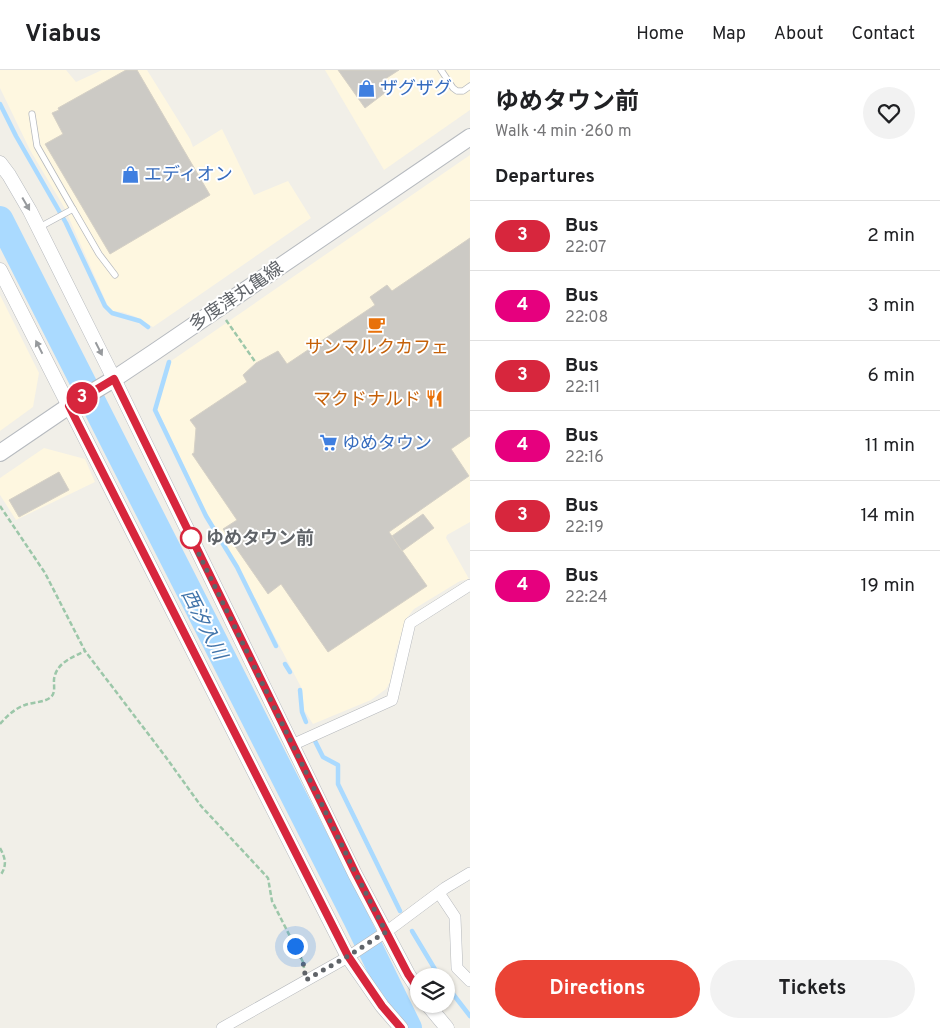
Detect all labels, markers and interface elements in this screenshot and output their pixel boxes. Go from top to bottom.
text: Viabus [25,20,101,50]
text: Home [636,23,684,46]
text: Map [712,23,746,46]
text: About [774,23,823,46]
text: Contact [851,23,915,46]
shop icon: ザグザグ [356,78,376,98]
place label: ザグザグ [380,78,452,101]
button: heart [863,87,915,139]
text: ゆめタウン前 [495,88,639,118]
text: Walk · 4 min · 260 m [495,122,631,142]
shop icon: エディオン [120,164,140,184]
place label: エディオン [144,164,233,187]
text: Departures [495,165,595,189]
one-way arrow [22,197,30,212]
text: Bus [565,214,599,238]
text: 3 [517,224,528,247]
text: 2 min [867,224,915,248]
text: 22:07 [565,238,606,258]
street label: 多度津丸亀線 [186,258,288,337]
text: Bus [565,284,599,308]
text: 4 [517,294,528,317]
text: 3 min [867,294,915,318]
text: 22:08 [565,308,608,328]
cafe icon: サンマルクカフェ [367,314,387,334]
place label: サンマルクカフェ [305,337,449,360]
one-way arrow [35,340,43,354]
one-way arrow [95,342,103,356]
text: Bus [565,354,599,378]
text: 3 [517,364,528,387]
text: 6 min [868,364,915,388]
text: 22:11 [565,378,600,398]
line badge: 3 [66,382,98,414]
text: 3 [77,386,87,409]
place label: マクドナルド [313,389,421,412]
restaurant icon: マクドナルド [425,389,445,409]
text: Bus [565,424,599,448]
supermarket icon: ゆめタウン [318,433,338,453]
place label: ゆめタウン [342,433,432,456]
text: 4 [517,434,528,457]
text: 11 min [865,434,915,458]
text: 22:16 [565,448,604,468]
text: Bus [565,494,599,518]
text: 3 [517,504,528,527]
text: 14 min [860,504,915,528]
text: 22:19 [565,518,604,538]
marker: ゆめタウン前 [180,527,202,549]
place label: ゆめタウン前 [206,528,314,551]
text: Bus [565,564,599,588]
text: 4 [517,574,528,597]
text: 19 min [860,574,915,598]
water label: 西汐入川 [175,586,232,666]
text: 22:24 [565,588,608,608]
your location [283,934,308,959]
button: Directions [495,960,700,1018]
button: Tickets [710,960,915,1018]
map controls [410,968,455,1013]
button: layers [410,968,455,1013]

